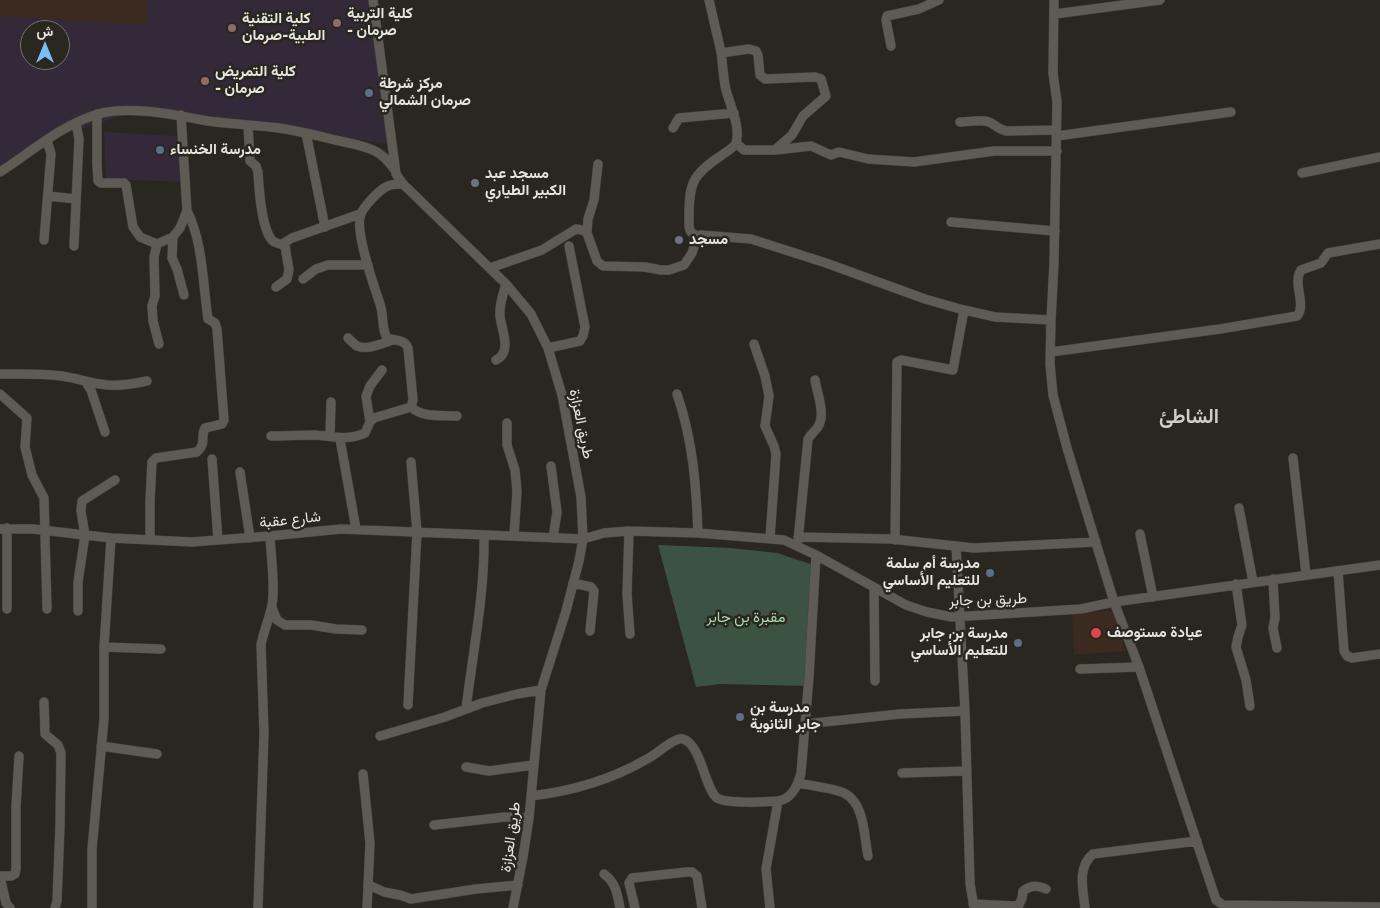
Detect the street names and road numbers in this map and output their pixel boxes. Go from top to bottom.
street label: طريق العزازة [565,387,597,461]
street label: شارع عقبة [258,508,322,532]
street label: طريق بن جابر [949,590,1027,610]
street label: طريق العزازة [497,801,525,873]

